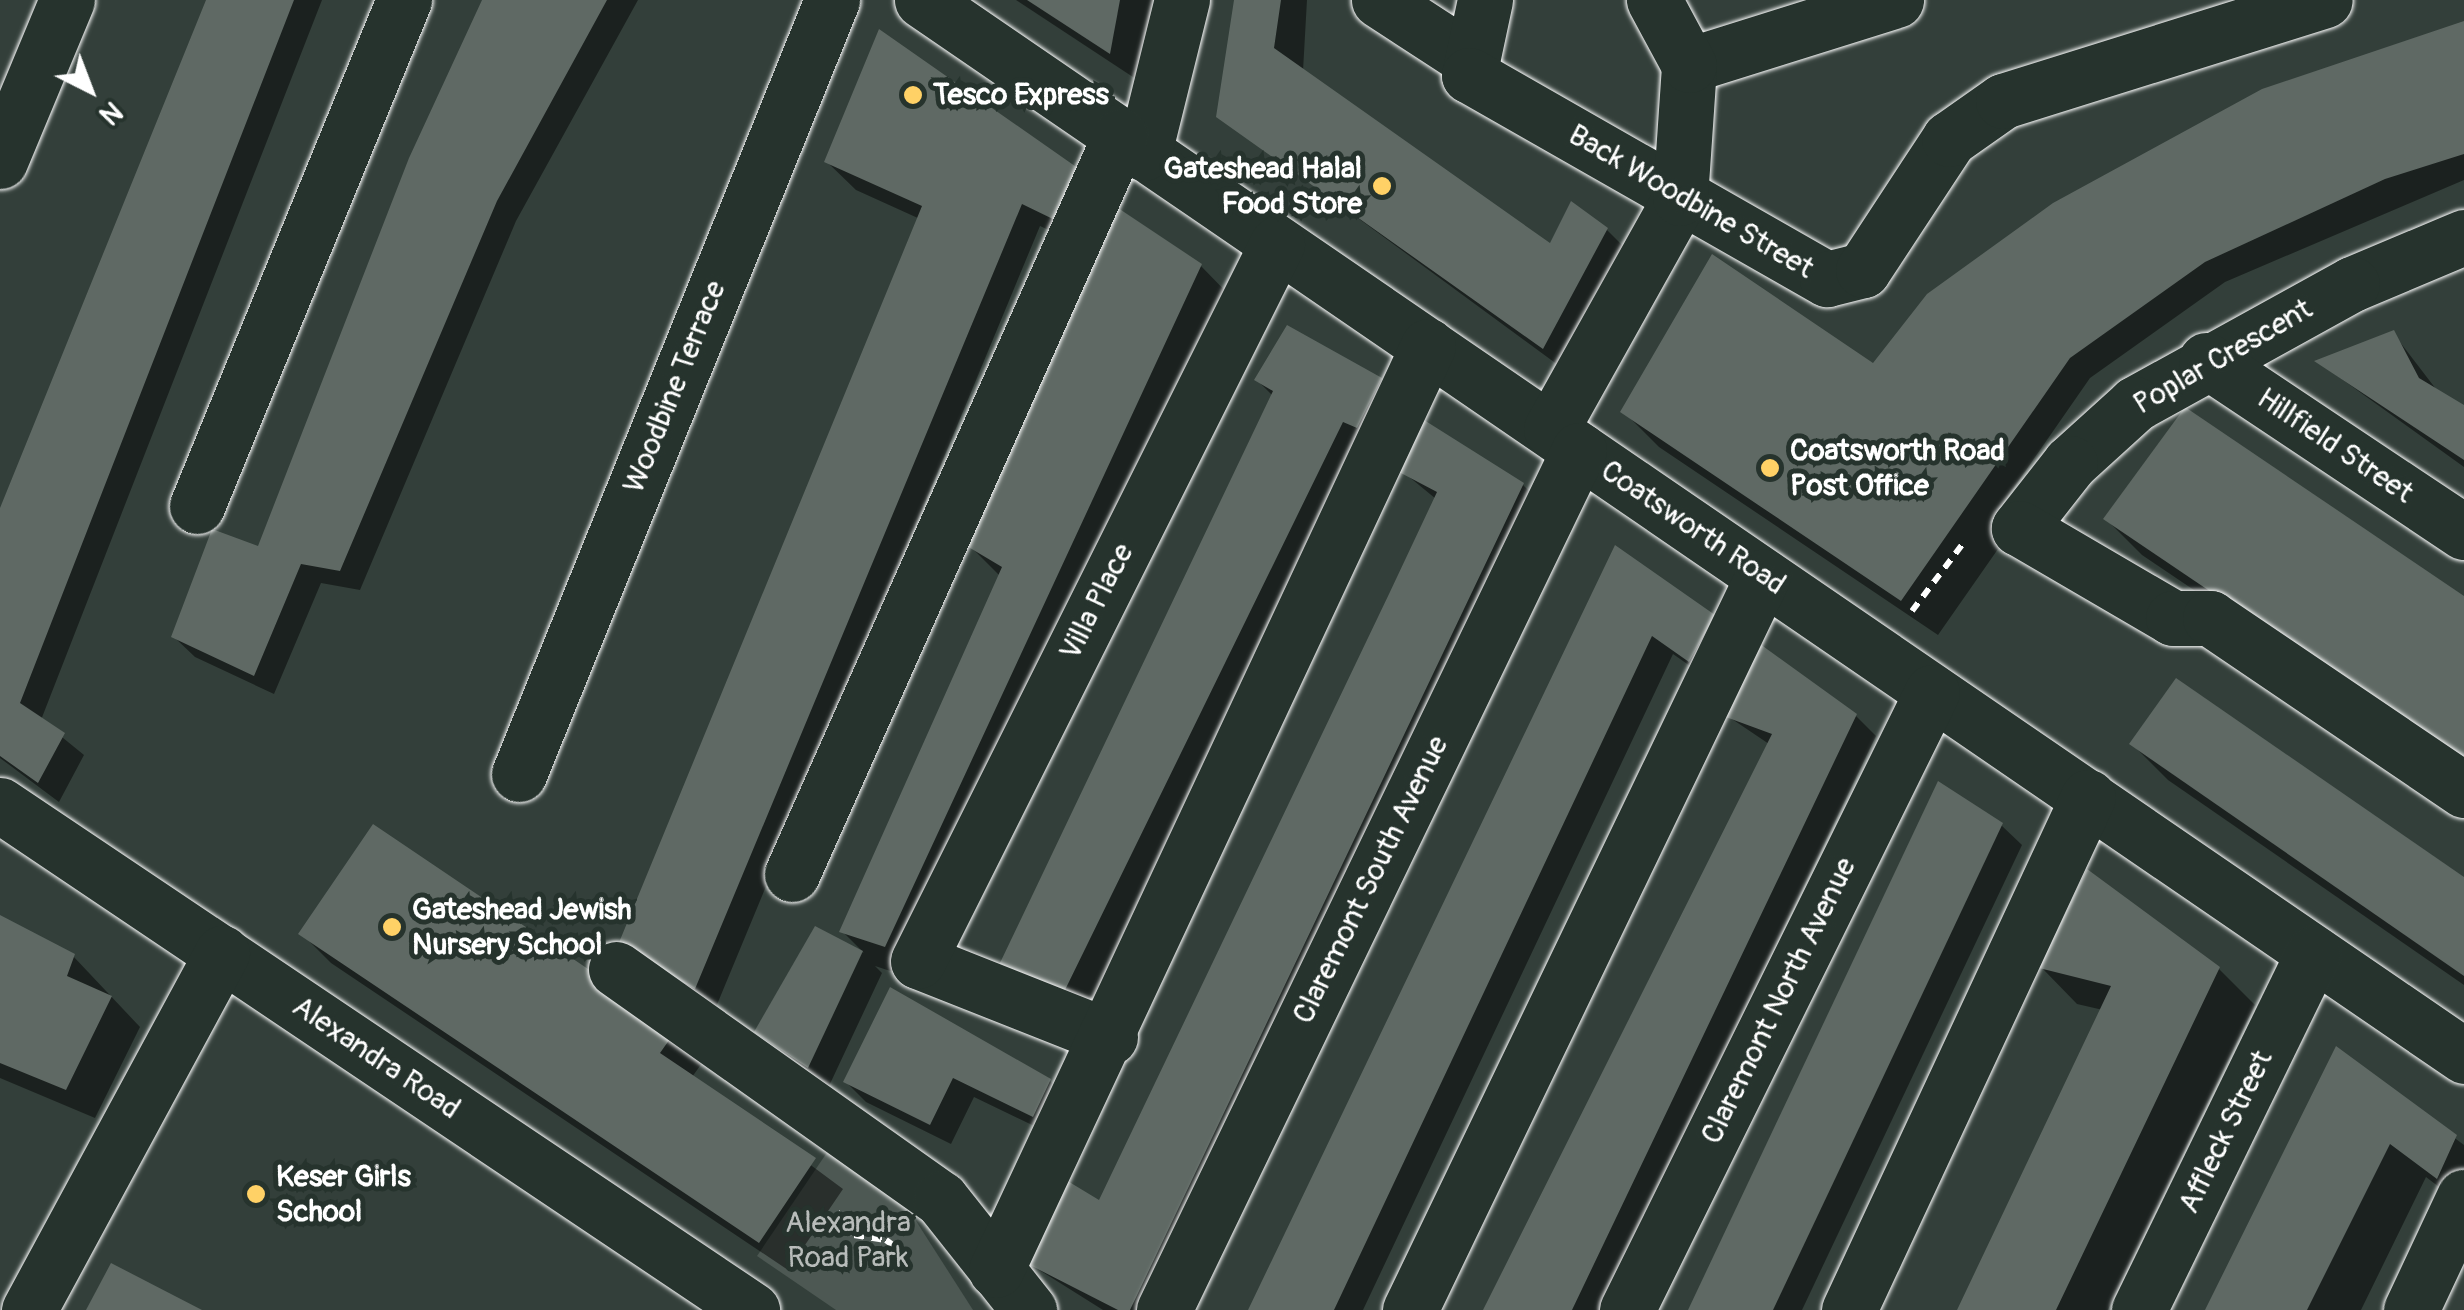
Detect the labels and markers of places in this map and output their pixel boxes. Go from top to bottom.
place label: Tesco Express [933,77,1109,113]
marker: Tesco Express [902,84,924,106]
place label: Gateshead Halal Food Store [1164,151,1362,222]
marker: Gateshead Halal Food Store [1371,175,1393,197]
place label: Coatsworth Road Post Office [1790,433,2005,504]
marker: Coatsworth Road Post Office [1759,457,1781,479]
place label: Gateshead Jewish Nursery School [412,892,631,962]
marker: Gateshead Jewish Nursery School [381,916,403,938]
place label: Keser Girls School [276,1159,411,1230]
marker: Keser Girls School [245,1183,267,1205]

